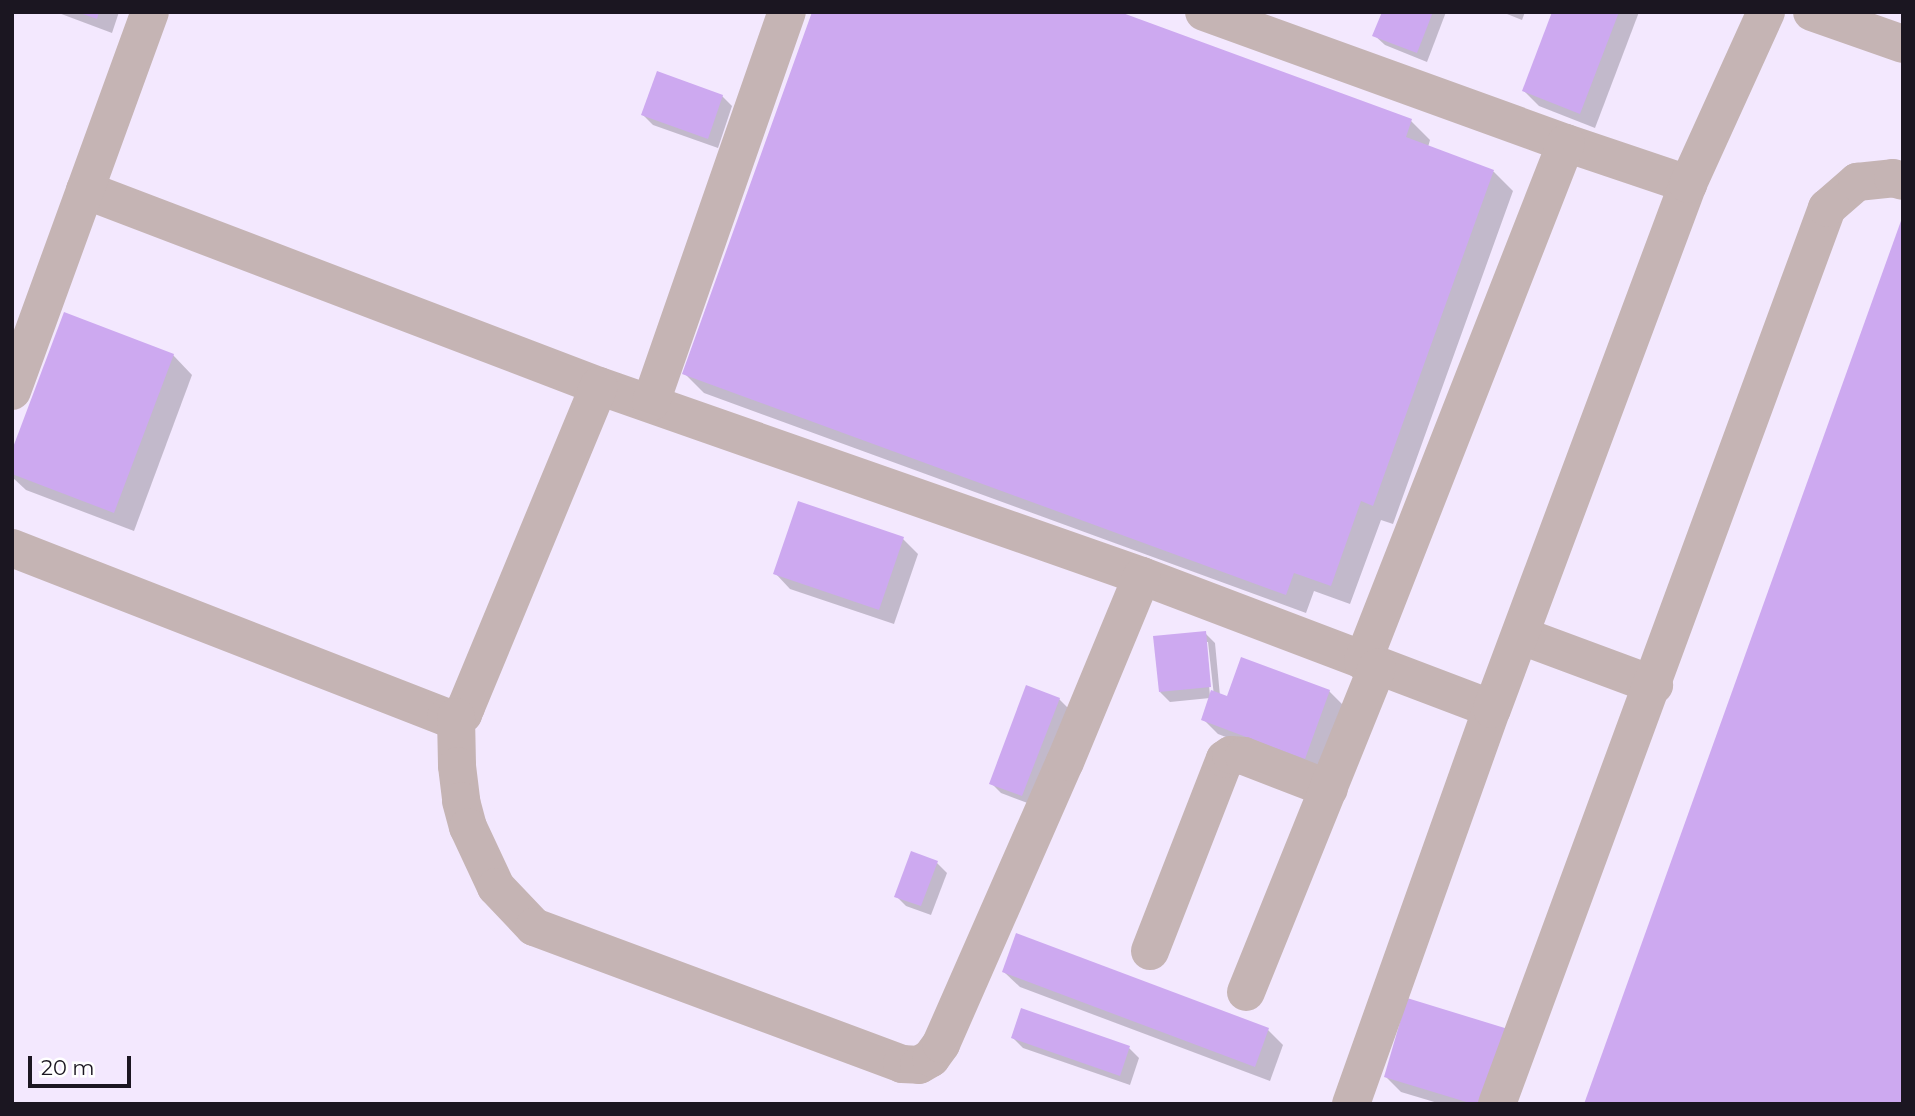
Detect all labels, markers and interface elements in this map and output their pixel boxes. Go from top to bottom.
scale bar [32,1042,135,1086]
text: 20 m [41,1055,95,1080]

